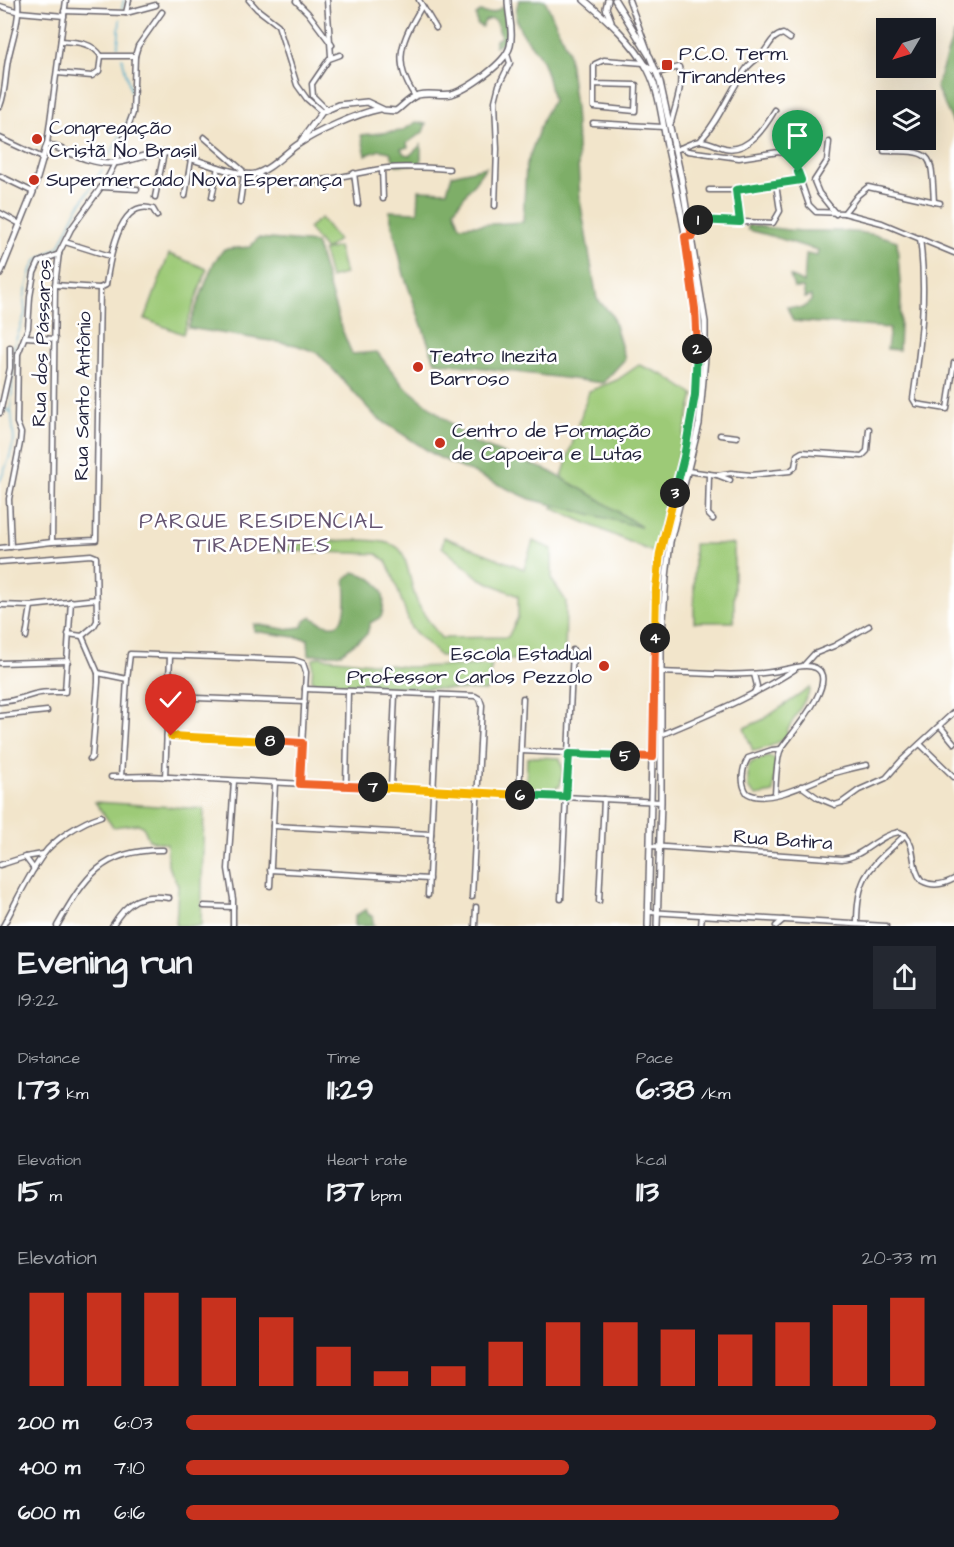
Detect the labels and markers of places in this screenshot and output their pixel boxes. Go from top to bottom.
place label: P.C.O. Term. Tirandentes [679,40,789,91]
marker: P.C.O. Term. Tirandentes [660,58,674,72]
pin [772,110,823,172]
place label: Congregação Cristã No Brasil [49,114,197,165]
marker: Congregação Cristã No Brasil [30,132,44,146]
place label: Supermercado Nova Esperança [46,166,342,194]
marker: Supermercado Nova Esperança [27,173,41,187]
pin: 1 [683,205,713,235]
pin: 2 [682,334,712,364]
place label: Teatro Inezita Barroso [430,342,557,393]
marker: Teatro Inezita Barroso [411,360,425,374]
place label: Centro de Formação de Capoeira e Lutas [452,417,650,468]
marker: Centro de Formação de Capoeira e Lutas [433,436,447,450]
pin: 3 [660,478,690,508]
pin: 4 [640,623,670,653]
place label: Escola Estadual Professor Carlos Pezzolo [347,640,592,691]
marker: Escola Estadual Professor Carlos Pezzolo [597,659,611,673]
pin [145,674,196,736]
pin: 8 [255,726,285,756]
pin: 5 [610,741,640,771]
pin: 7 [358,772,388,802]
pin: 6 [505,780,535,810]

